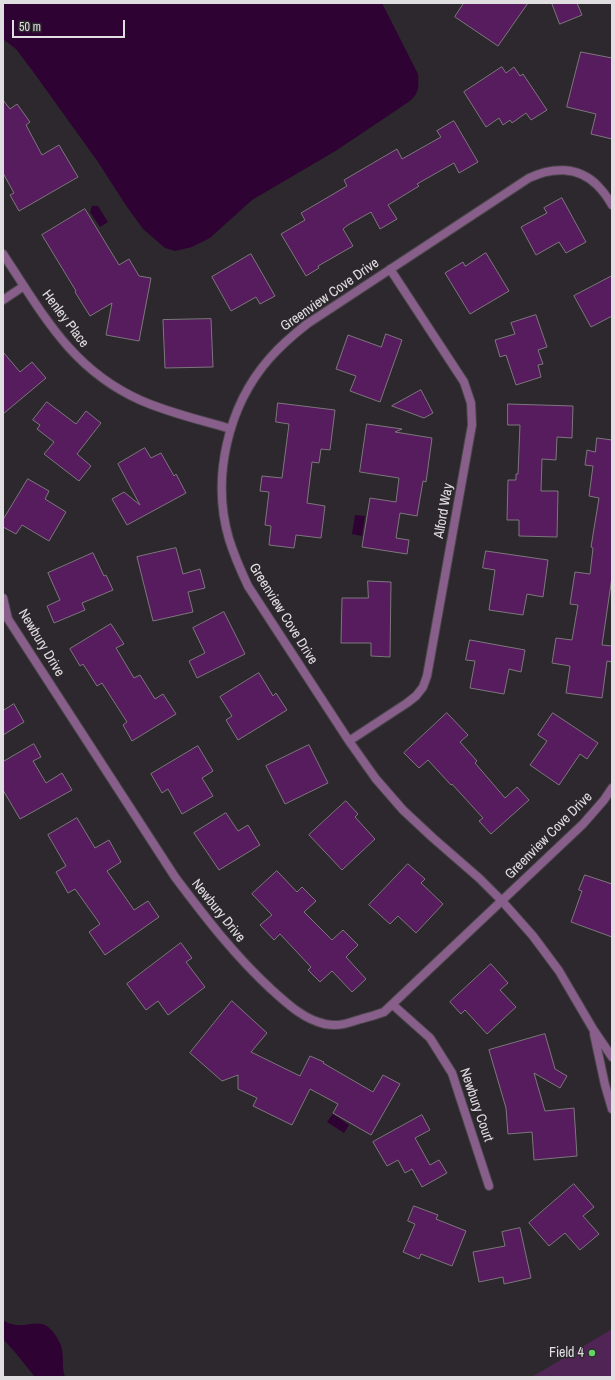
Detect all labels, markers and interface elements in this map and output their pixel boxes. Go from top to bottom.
scale bar [14,12,127,38]
text: 50 m [19,19,41,35]
street label: Greenview Cove Drive [278,255,382,335]
street label: Henley Place [38,287,92,351]
street label: Alford Way [431,482,457,540]
street label: Greenview Cove Drive [245,560,321,668]
street label: Newbury Drive [14,606,68,680]
street label: Greenview Cove Drive [502,789,596,883]
street label: Newbury Drive [188,876,248,946]
street label: Newbury Court [456,1066,496,1144]
place label: Field 4 [549,1345,584,1361]
marker: Field 4 [587,1348,597,1358]

